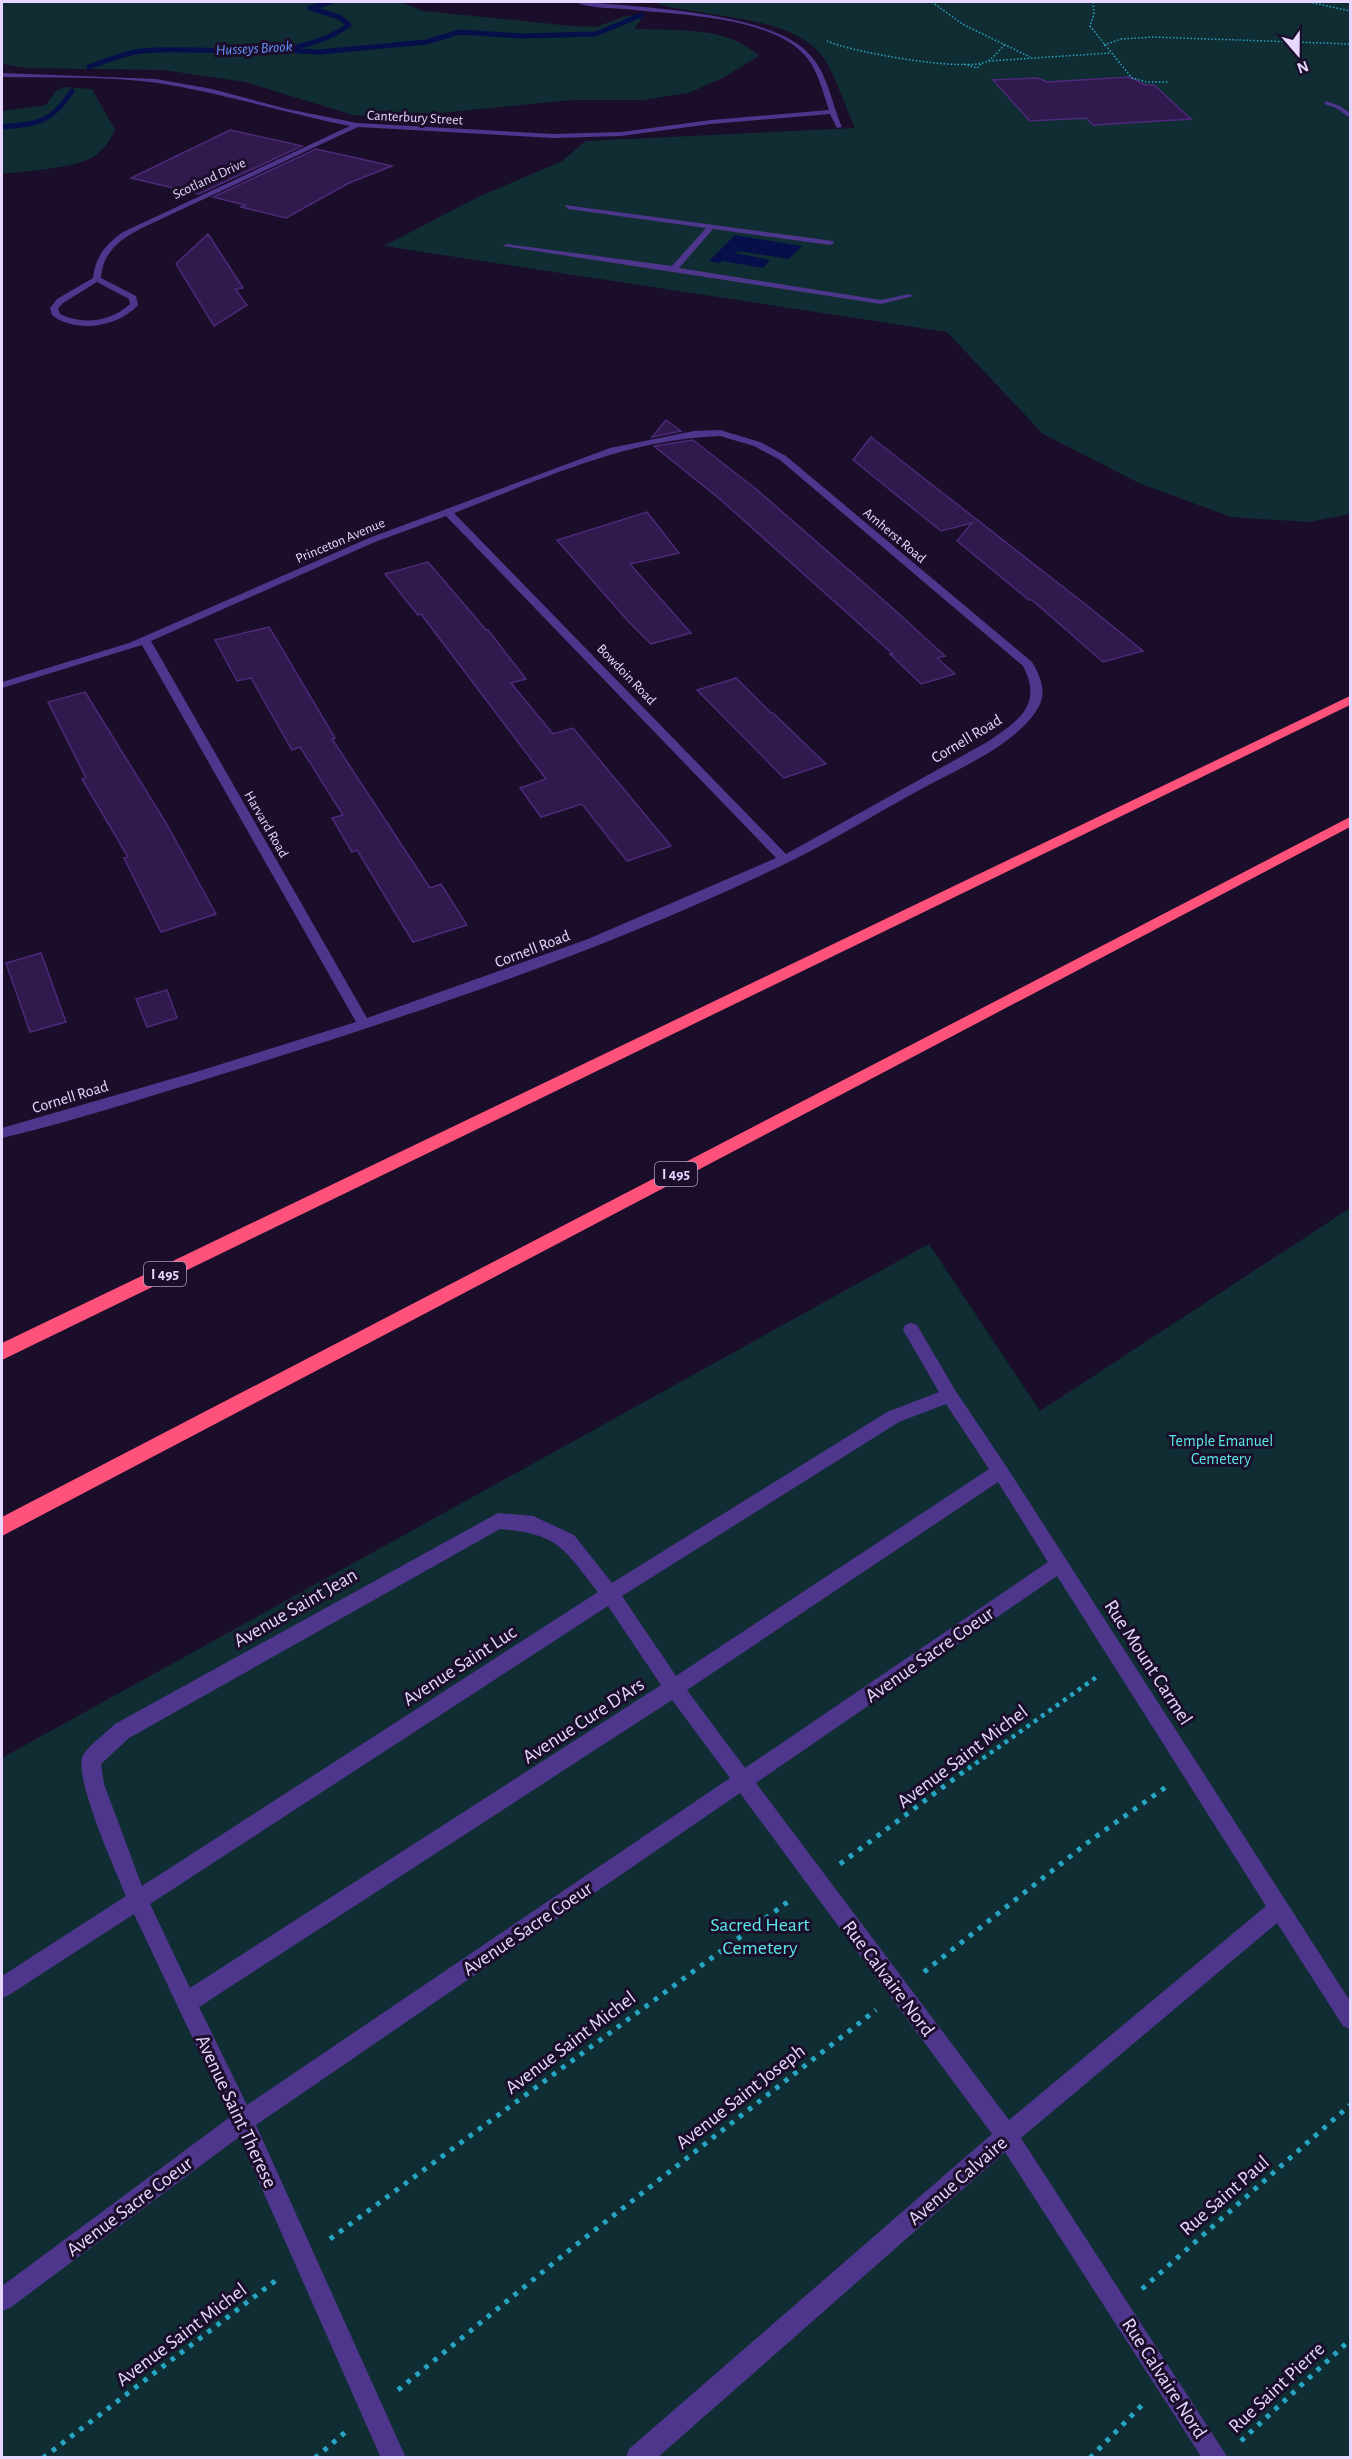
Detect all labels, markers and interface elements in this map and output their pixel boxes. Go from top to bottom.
north arrow [1268,24,1328,84]
water label: Husseys Brook [215,39,293,58]
text: N [1295,58,1311,77]
street label: Canterbury Street [367,108,464,128]
street label: Scotland Drive [171,156,248,202]
street label: Amherst Road [860,506,928,566]
street label: Princeton Avenue [294,516,387,566]
street label: Bowdoin Road [594,642,658,708]
street label: Cornell Road [929,712,1004,766]
street label: Harvard Road [242,789,291,860]
street label: Cornell Road [493,927,572,971]
street label: Cornell Road [30,1078,110,1116]
road number: I 495 [655,1162,697,1186]
road number: I 495 [144,1262,186,1286]
park label: Temple Emanuel Cemetery [1169,1433,1273,1468]
street label: Avenue Saint Jean [230,1564,361,1651]
street label: Rue Mount Carmel [1100,1596,1196,1729]
street label: Avenue Sacre Coeur [862,1603,998,1707]
street label: Avenue Saint Luc [399,1622,520,1710]
street label: Avenue Cure D'Ars [519,1674,648,1768]
street label: Avenue Saint Michel [894,1701,1032,1812]
street label: Avenue Sacre Coeur [459,1878,597,1980]
park label: Sacred Heart Cemetery [710,1915,810,1958]
street label: Rue Calvaire Nord [838,1917,938,2040]
street label: Avenue Saint Michel [502,1987,640,2098]
street label: Avenue Saint Therese [192,2032,280,2191]
street label: Avenue Saint Joseph [672,2040,809,2153]
street label: Avenue Calvaire [904,2133,1011,2229]
street label: Rue Saint Paul [1176,2152,1273,2240]
street label: Avenue Sacre Coeur [63,2153,197,2260]
street label: Avenue Saint Michel [113,2279,251,2390]
street label: Rue Calvaire Nord [1118,2315,1210,2442]
street label: Rue Saint Pierre [1225,2338,1329,2437]

